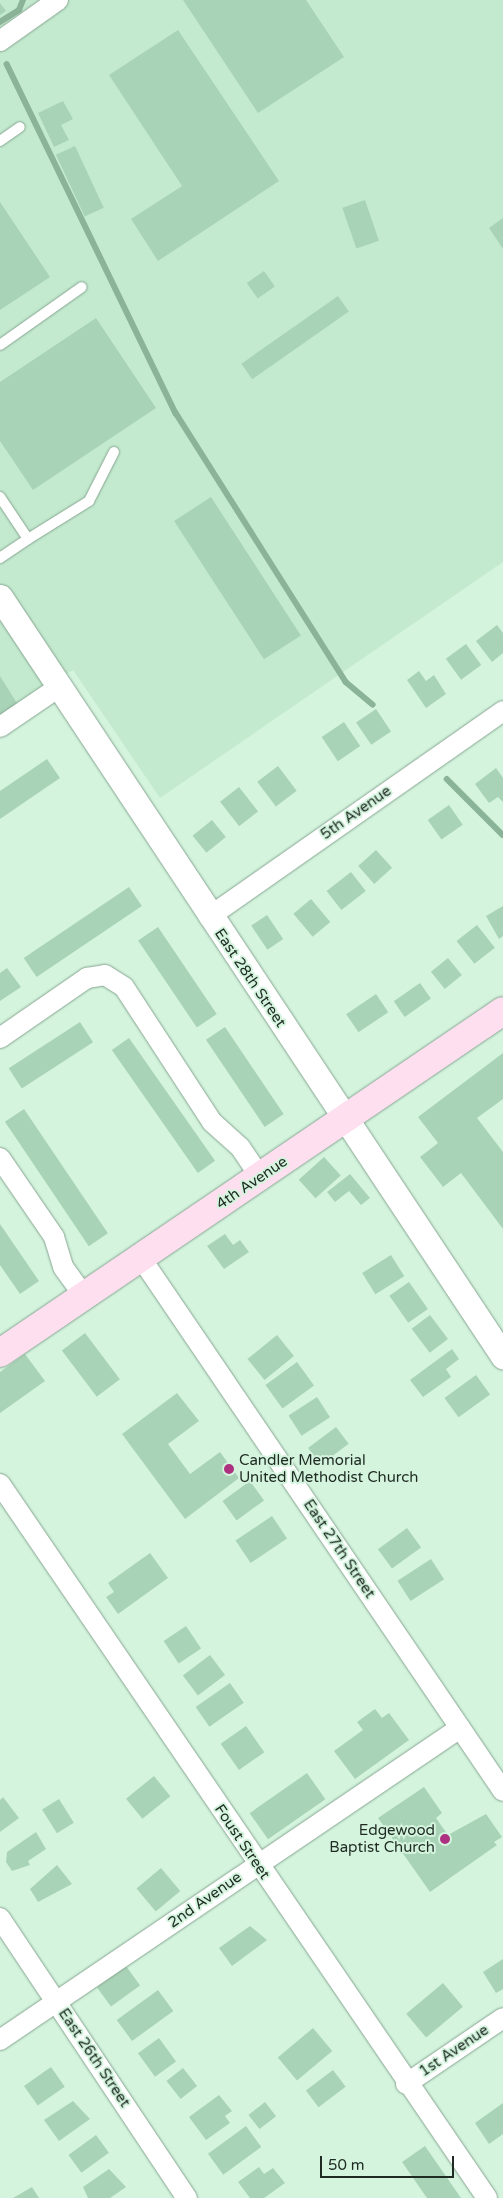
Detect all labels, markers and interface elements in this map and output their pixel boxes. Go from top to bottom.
street label: 5th Avenue [317,782,395,844]
street label: East 28th Street [210,925,290,1031]
street label: 4th Avenue [213,1153,291,1213]
place label: Candler Memorial United Methodist Church [239,1451,418,1486]
marker: Candler Memorial United Methodist Church [223,1463,235,1475]
street label: East 27th Street [299,1496,379,1602]
street label: Foust Street [210,1801,274,1883]
place label: Edgewood Baptist Church [329,1821,435,1856]
marker: Edgewood Baptist Church [439,1833,451,1845]
street label: 2nd Avenue [165,1868,245,1932]
street label: East 26th Street [54,2005,134,2111]
street label: 1st Avenue [416,2021,492,2081]
scale bar [323,2146,457,2178]
text: 50 m [328,2156,365,2174]

